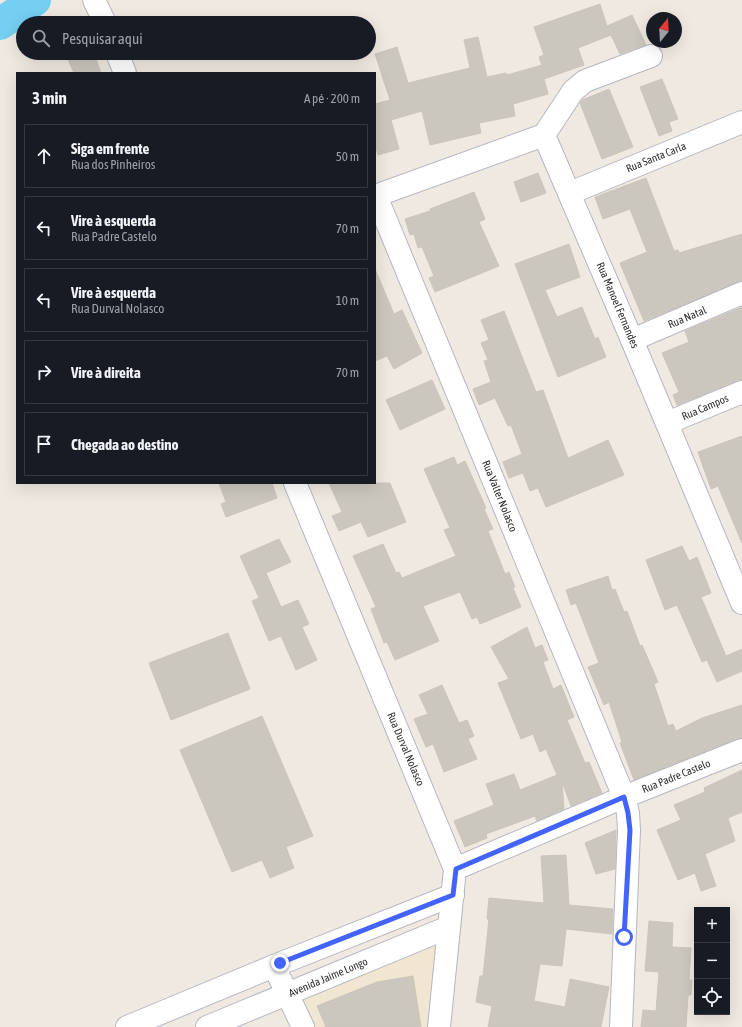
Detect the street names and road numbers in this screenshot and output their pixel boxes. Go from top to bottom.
street label: Rua Santa Carla [624,140,688,174]
street label: Rua Manoel Fernandes [594,260,642,350]
street label: Rua Natal [666,304,708,330]
street label: Rua Campos [680,392,730,422]
street label: Rua Valter Nolasco [480,458,520,534]
street label: Rua Durval Nolasco [385,710,427,788]
street label: Rua Padre Castelo [640,757,712,795]
street label: Avenida Jaime Longo [287,955,369,999]

